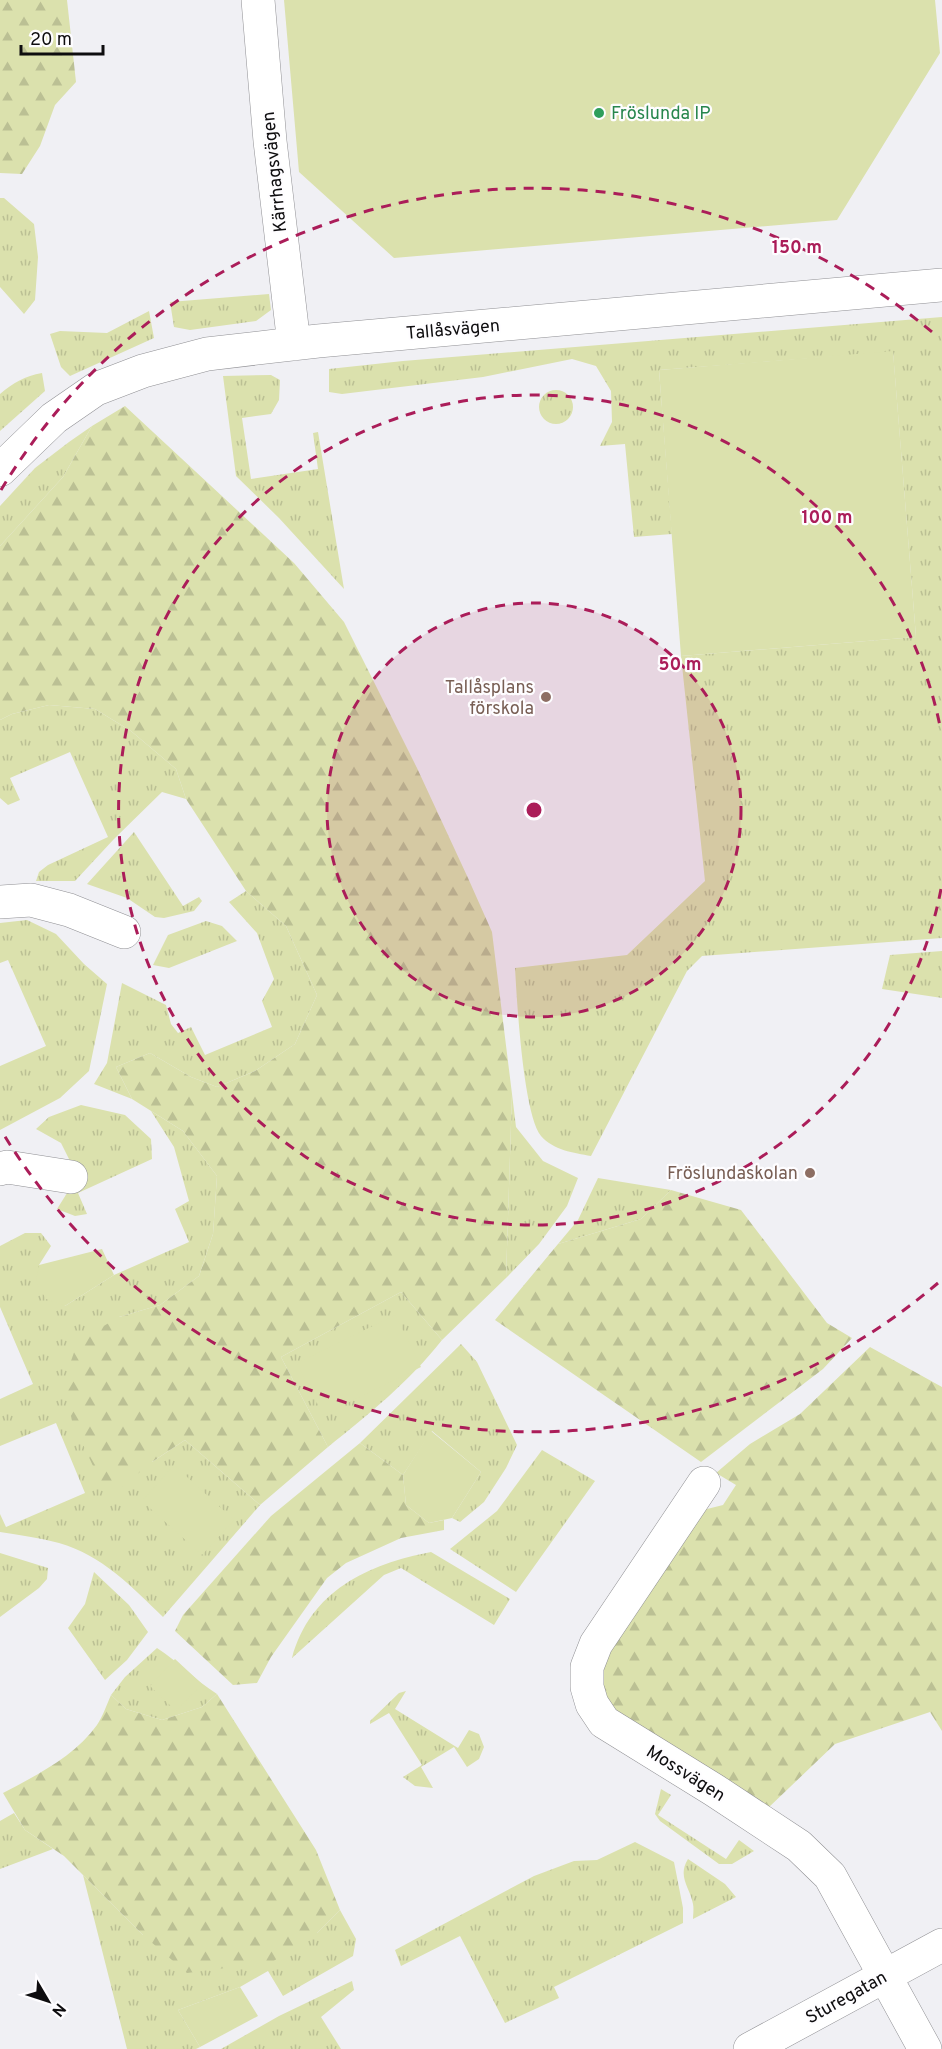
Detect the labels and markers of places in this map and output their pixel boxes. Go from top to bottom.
place label: Fröslunda IP [611,103,711,126]
marker: Fröslunda IP [592,106,606,120]
place label: Tallåsplans förskola [445,677,534,721]
marker: Tallåsplans förskola [539,690,553,704]
centre of rings [524,800,544,820]
place label: Fröslundaskolan [667,1163,798,1186]
marker: Fröslundaskolan [803,1166,817,1180]

